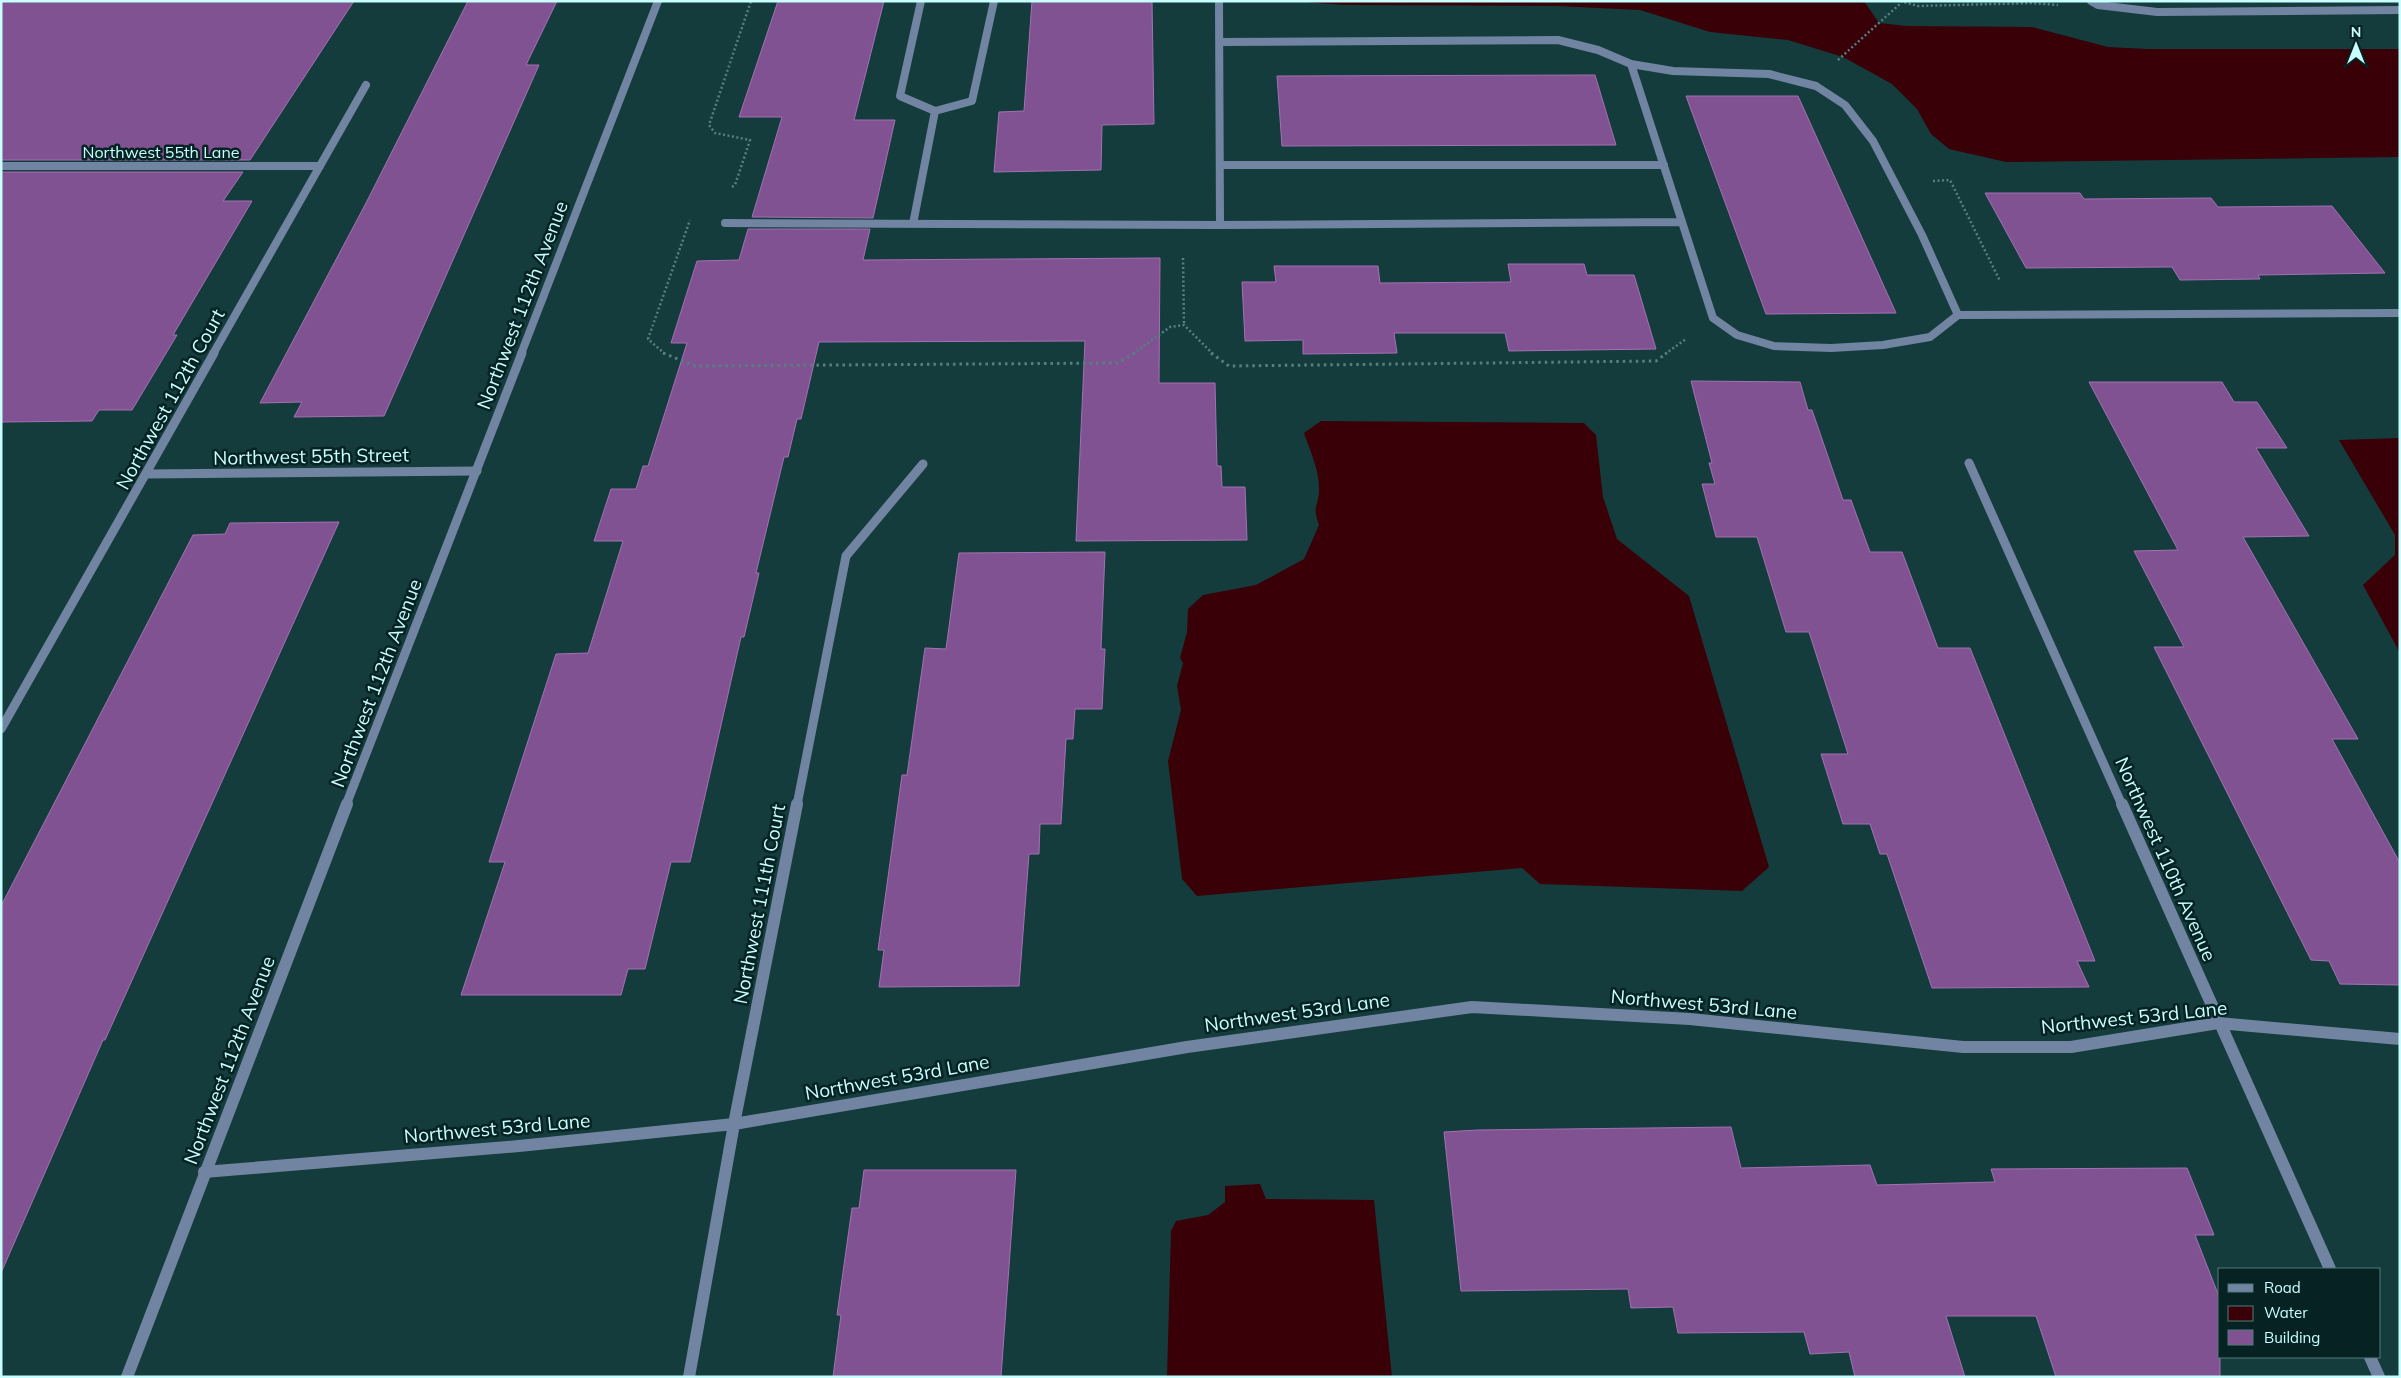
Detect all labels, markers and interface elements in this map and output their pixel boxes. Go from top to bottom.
north arrow [2331,20,2381,70]
text: N [2351,23,2361,41]
street label: Northwest 55th Lane [82,142,240,162]
street label: Northwest 112th Avenue [471,198,573,412]
street label: Northwest 112th Court [110,304,230,494]
street label: Northwest 55th Street [213,442,409,470]
street label: Northwest 112th Avenue [325,576,427,790]
street label: Northwest 110th Avenue [2110,753,2222,965]
street label: Northwest 111th Court [728,802,790,1006]
street label: Northwest 112th Avenue [178,953,280,1167]
street label: Northwest 53rd Lane [1610,984,1798,1024]
street label: Northwest 53rd Lane [1203,987,1391,1037]
street label: Northwest 53rd Lane [2040,995,2228,1039]
street label: Northwest 53rd Lane [803,1049,991,1105]
street label: Northwest 53rd Lane [403,1108,591,1148]
legend [2218,1268,2381,1358]
text: Road [2264,1278,2301,1297]
text: Water [2264,1303,2308,1322]
text: Building [2264,1328,2320,1347]

